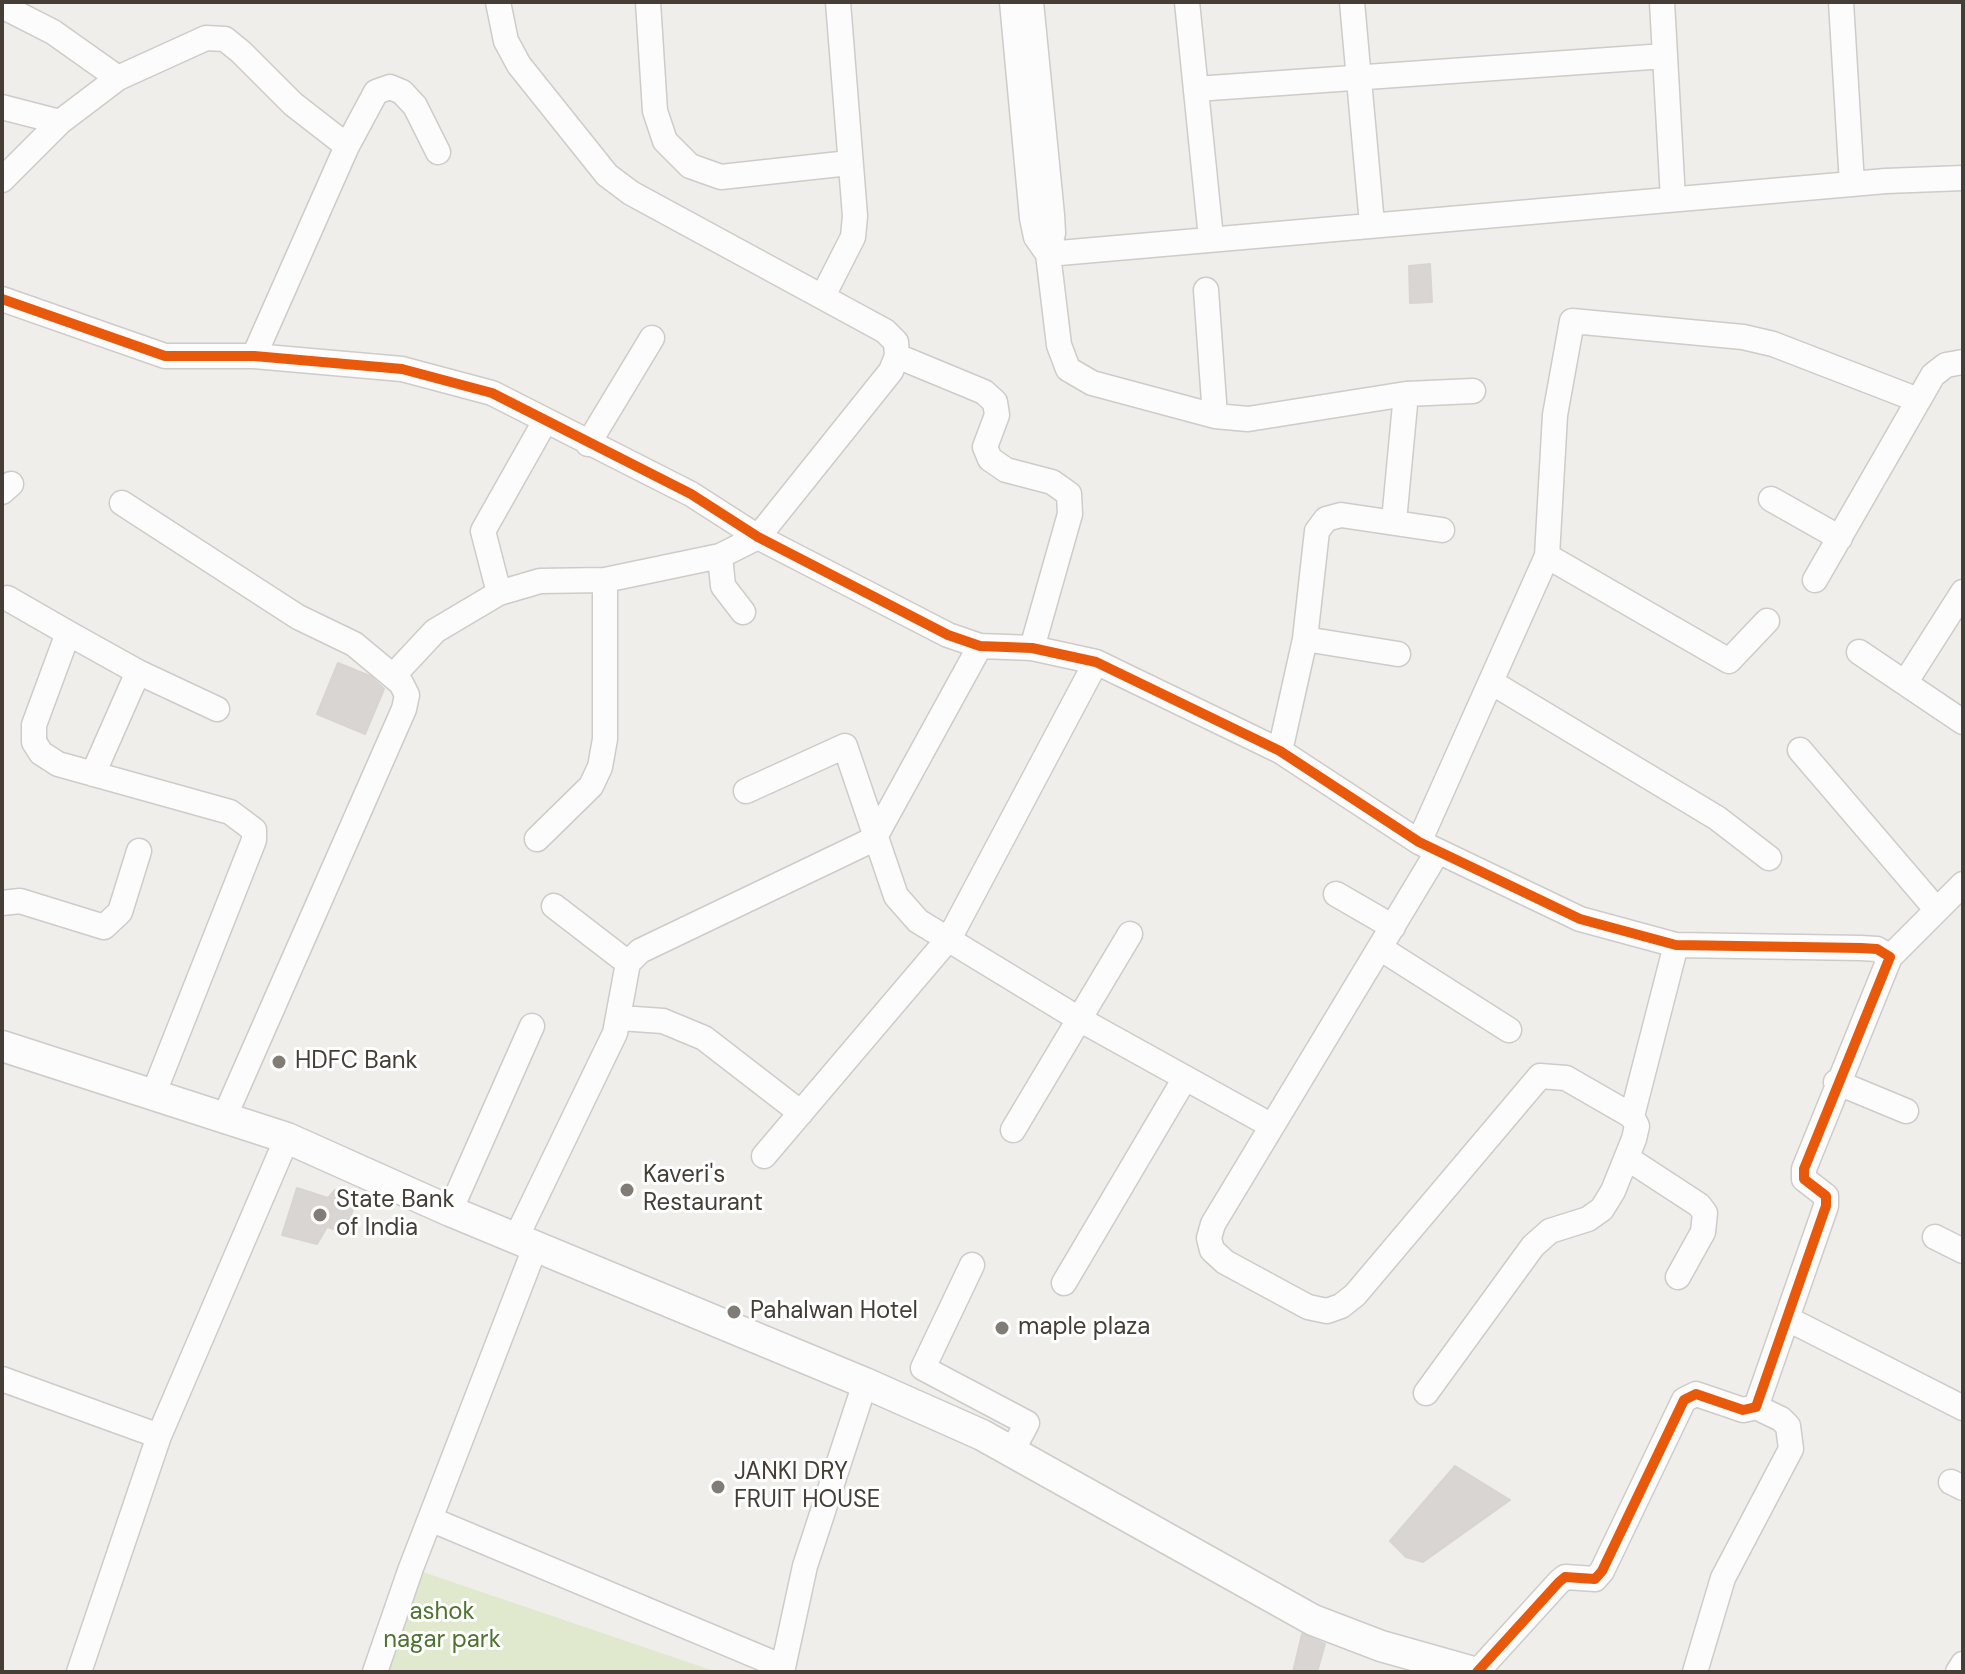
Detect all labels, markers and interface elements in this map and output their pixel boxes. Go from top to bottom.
place label: HDFC Bank [295,1048,418,1076]
marker: HDFC Bank [270,1053,288,1071]
place label: Kaveri's Restaurant [643,1162,763,1218]
marker: Kaveri's Restaurant [618,1181,636,1199]
place label: State Bank of India [336,1187,455,1243]
marker: State Bank of India [311,1206,329,1224]
place label: Pahalwan Hotel [750,1298,918,1326]
marker: Pahalwan Hotel [725,1303,743,1321]
place label: maple plaza [1018,1314,1150,1342]
marker: maple plaza [993,1319,1011,1337]
place label: JANKI DRY FRUIT HOUSE [734,1459,880,1515]
marker: JANKI DRY FRUIT HOUSE [709,1478,727,1496]
park label: ashok nagar park [383,1599,501,1655]

